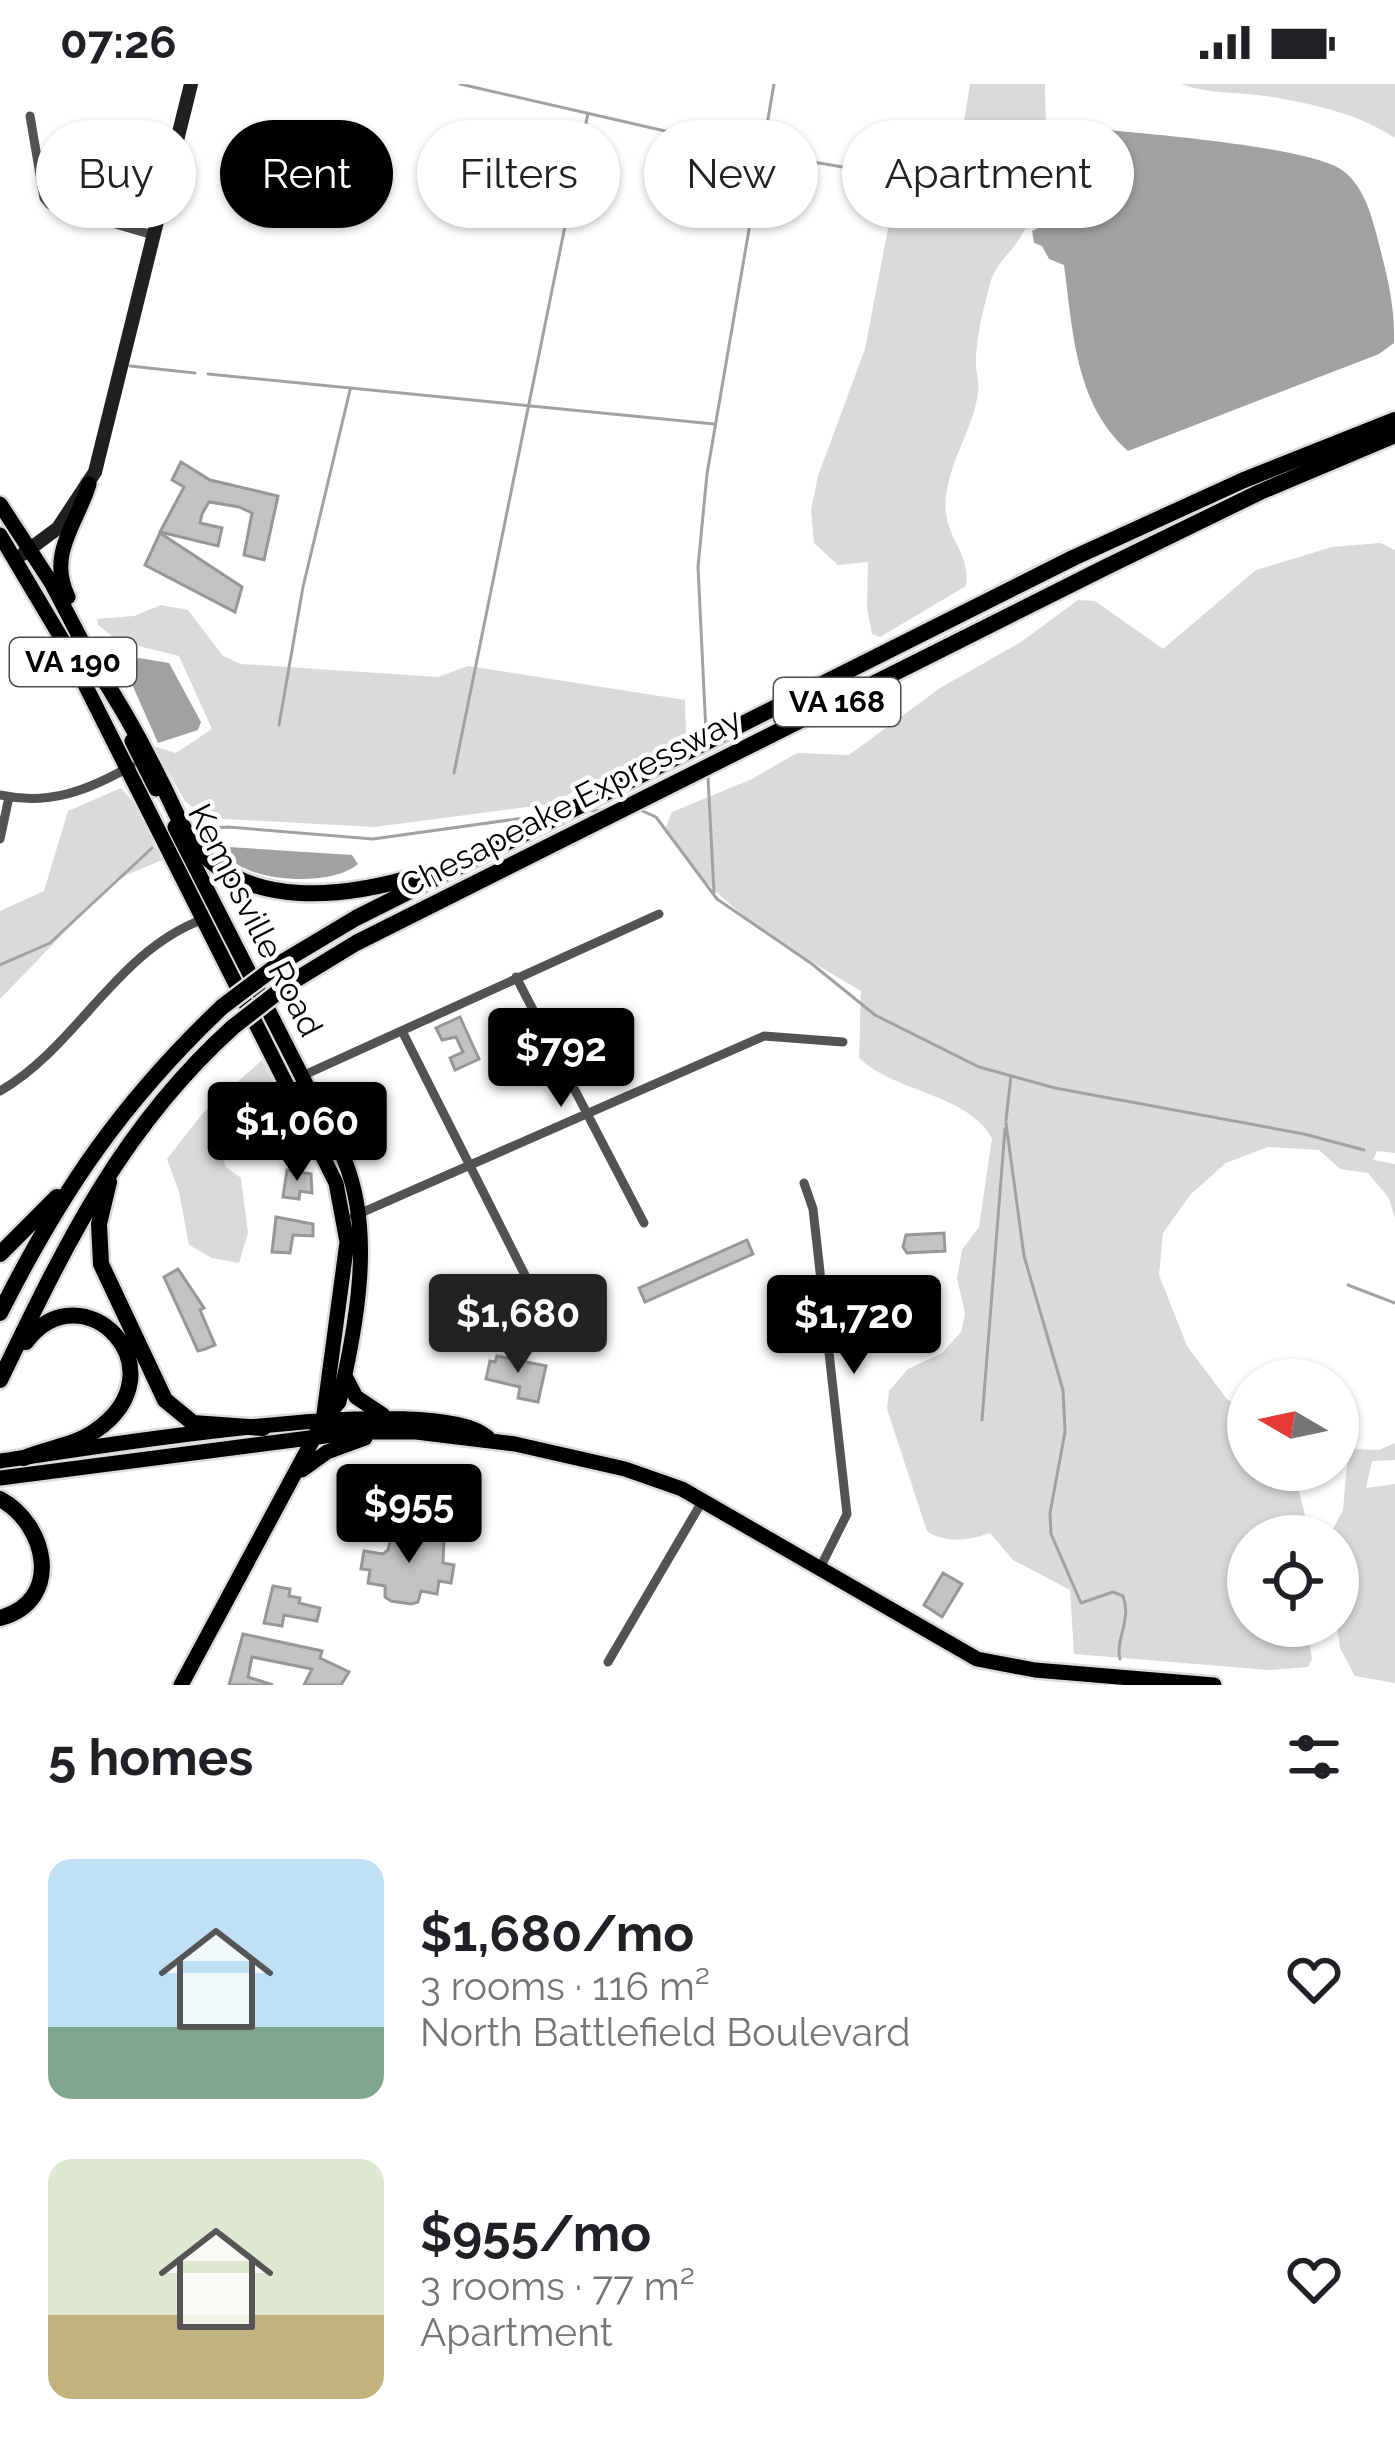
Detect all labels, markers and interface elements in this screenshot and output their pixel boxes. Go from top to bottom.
text: 07:26 [60,16,177,69]
chip: Buy [36,120,196,228]
chip: Rent [220,120,393,228]
chip: Filters [417,120,620,228]
chip: New [644,120,818,228]
chip: Apartment [842,120,1134,228]
road number: VA 190 [10,638,136,686]
road number: VA 168 [774,678,900,726]
street label: Chesapeake Expressway [393,699,748,906]
street label: Kempsville Road [180,798,331,1043]
pin: $792 [490,1008,632,1110]
text: $792 [515,1024,607,1070]
pin: $1,060 [199,1082,395,1184]
text: $1,060 [235,1098,359,1144]
pin: $1,680 [420,1274,616,1376]
pin: $1,720 [756,1275,952,1377]
text: $1,680 [456,1290,580,1336]
text: $1,720 [794,1291,914,1337]
north arrow [1227,1359,1359,1491]
map controls [1227,1359,1359,1647]
pin: $955 [338,1464,480,1566]
text: $955 [364,1480,454,1526]
button: locate [1227,1515,1359,1647]
icon: filters [1281,1724,1347,1790]
text: 5 homes [48,1727,253,1787]
text: $1,680/mo [420,1903,694,1963]
icon: home [144,1907,288,2051]
icon: heart [1281,1946,1347,2012]
text: 3 rooms · 116 m² [420,1963,710,2009]
text: North Battlefield Boulevard [420,2009,911,2055]
text: $955/mo [420,2203,651,2263]
icon: home [144,2207,288,2351]
icon: heart [1281,2246,1347,2312]
text: 3 rooms · 77 m² [420,2263,695,2309]
text: Apartment [420,2309,613,2355]

